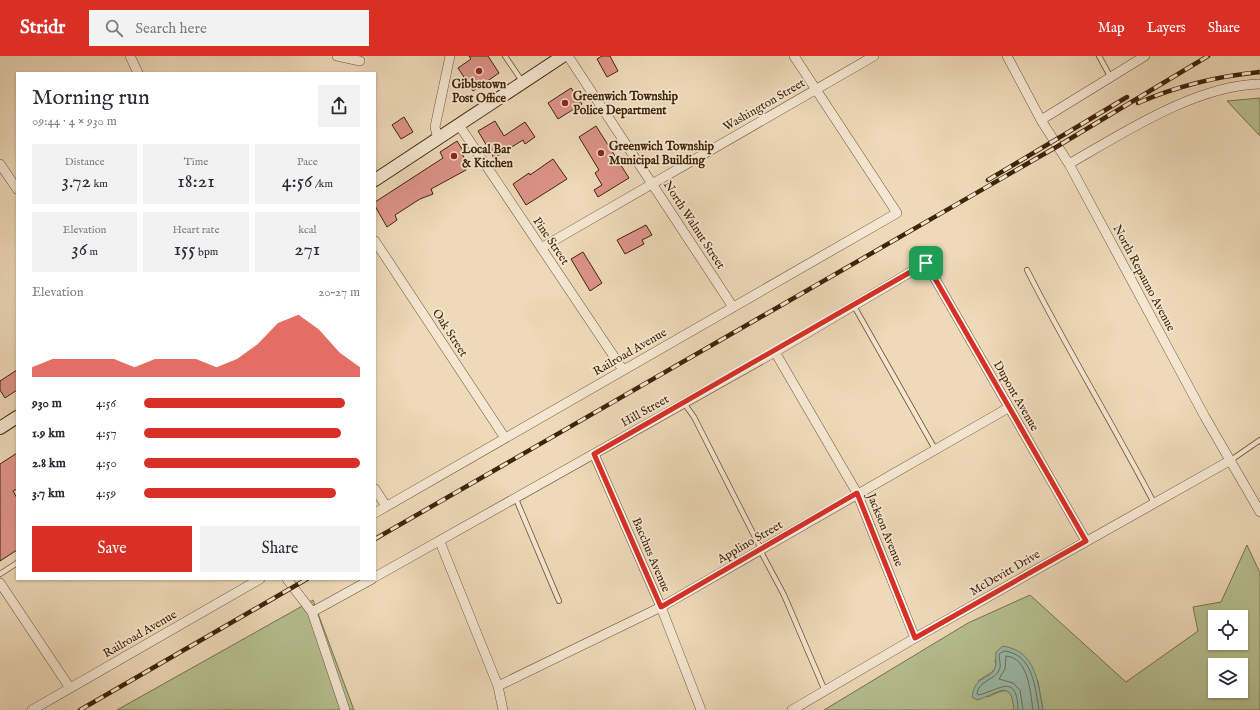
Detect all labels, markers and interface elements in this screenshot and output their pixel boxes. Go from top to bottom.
search box [89,10,369,46]
text: Stridr [20,16,65,40]
icon: search [103,17,125,39]
text: Search here [135,19,207,38]
text: Map [1098,19,1125,37]
text: Layers [1147,19,1186,37]
text: Share [1208,19,1240,37]
marker: Gibbstown Post Office [474,66,484,76]
street label: Washington Street [720,76,808,134]
place label: Gibbstown Post Office [452,77,507,106]
text: Morning run [32,84,150,112]
button: share [318,85,360,127]
place label: Greenwich Township Police Department [573,89,678,119]
marker: Greenwich Township Police Department [560,98,570,108]
text: 09:44 · 4 × 930 m [32,113,117,130]
place label: Greenwich Township Municipal Building [609,139,714,169]
place label: Local Bar & Kitchen [461,142,514,171]
marker: Greenwich Township Municipal Building [596,148,606,158]
marker: Local Bar & Kitchen [449,151,459,161]
text: Distance [65,155,105,169]
text: Time [184,155,208,169]
text: Pace [297,155,318,169]
text: 3.72 [62,169,91,194]
text: 18:21 [177,169,215,194]
text: 4:56 [282,169,312,194]
text: km [91,177,108,191]
text: /km [312,177,333,191]
street label: North Walnut Street [660,178,728,272]
street label: Pine Street [530,214,572,268]
street label: North Repauno Avenue [1109,222,1179,335]
text: Elevation [63,223,106,237]
text: Heart rate [173,223,219,237]
text: kcal [298,223,317,237]
text: 36 [71,237,87,262]
text: 155 [174,237,196,262]
text: 271 [294,237,320,262]
text: m [87,245,98,259]
text: bpm [196,245,218,259]
pin [909,246,943,280]
icon: arrive [915,252,937,274]
text: Elevation [32,284,84,301]
text: 20–27 m [318,284,360,301]
street label: Oak Street [429,306,471,360]
street label: Railroad Avenue [591,325,670,379]
street label: Dupont Avenue [989,358,1042,435]
street label: Hill Street [618,392,672,430]
text: 930 m [32,395,62,412]
text: 4:56 [96,395,116,412]
text: 1.9 km [32,425,65,442]
text: 4:57 [96,425,117,442]
text: 2.8 km [32,455,66,472]
text: 4:50 [96,455,117,472]
text: 3.7 km [32,485,65,502]
text: 4:59 [96,485,116,502]
street label: Jackson Avenue [862,489,907,570]
street label: Bacchus Avenue [629,515,674,595]
street label: Applino Street [714,517,786,568]
button: Save [32,526,192,572]
button: Share [200,526,360,572]
street label: McDevitt Drive [967,547,1043,599]
street label: Railroad Avenue [101,607,180,661]
map controls [1208,610,1248,698]
button: locate [1208,610,1248,650]
button: layers [1208,658,1248,698]

